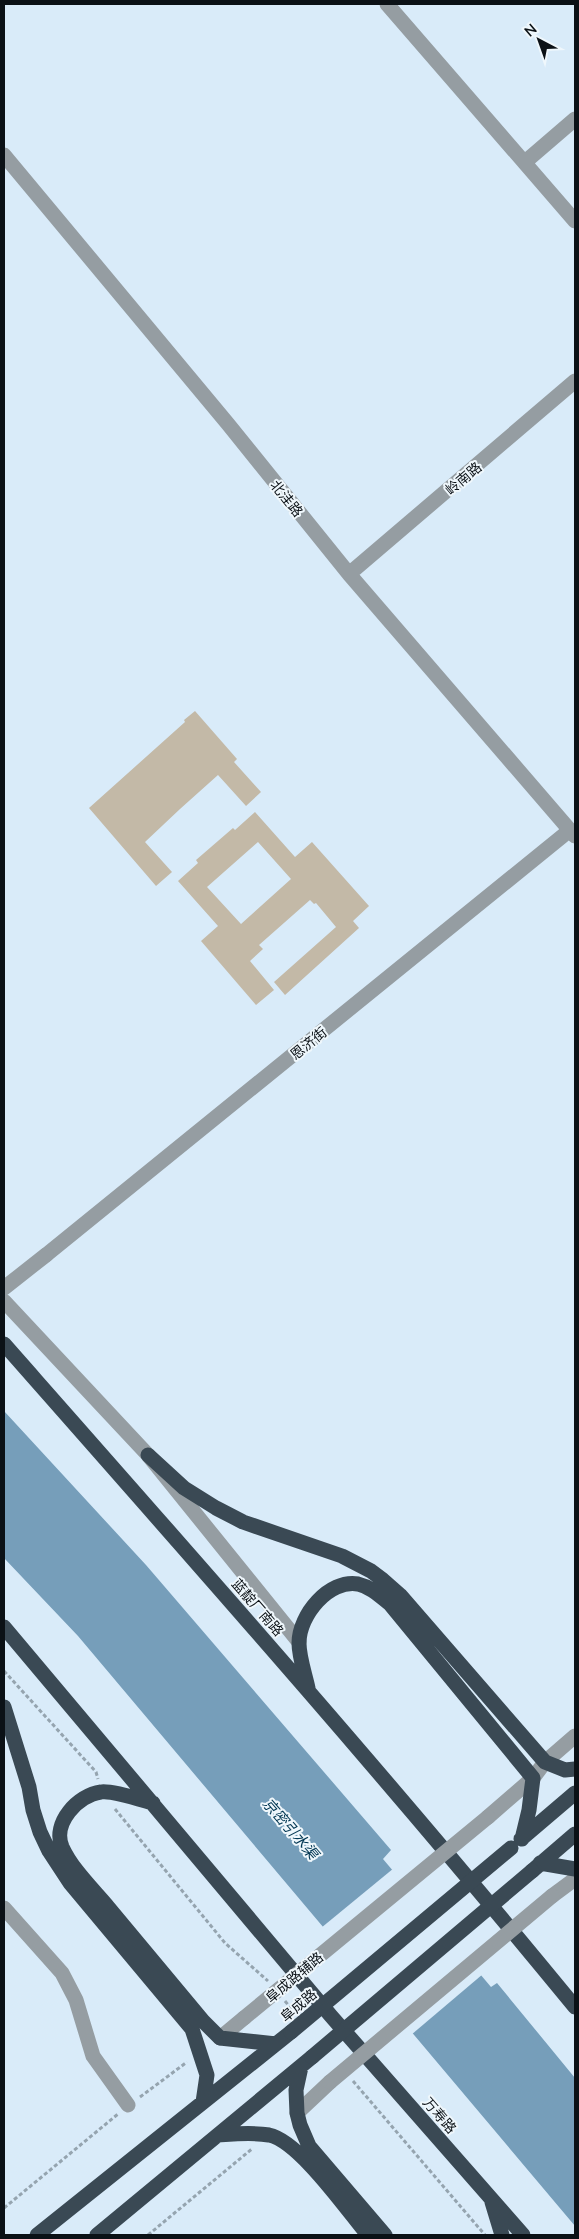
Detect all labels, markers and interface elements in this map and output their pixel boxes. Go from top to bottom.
north arrow [514,15,564,65]
text: N [520,20,540,40]
street label: 岭南路 [441,458,485,498]
street label: 北洼路 [267,476,307,520]
street label: 恩济街 [286,1023,330,1063]
street label: 蓝靛厂南路 [229,1575,287,1639]
water label: 京密引水渠 [260,1794,324,1864]
street label: 阜成路辅路 [262,1948,326,2006]
street label: 阜成路 [277,1985,319,2025]
street label: 万寿路 [420,2094,460,2136]

